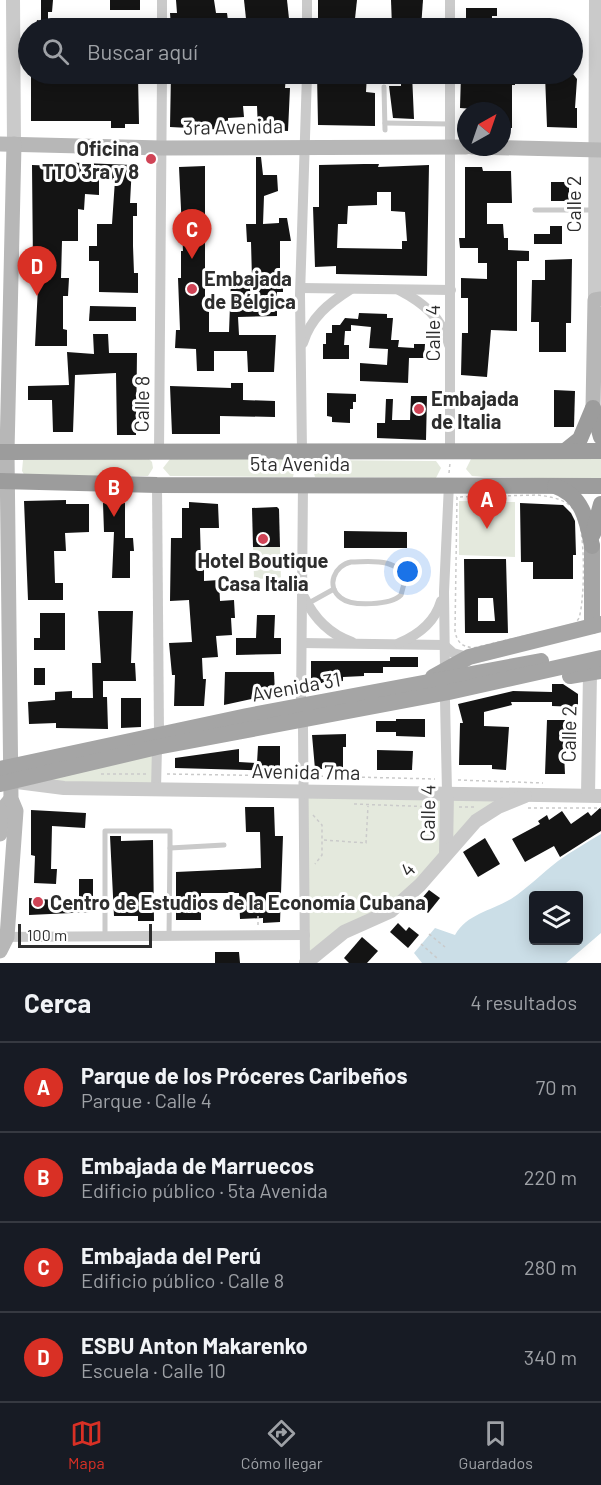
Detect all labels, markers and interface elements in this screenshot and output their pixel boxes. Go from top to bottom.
search box [18,18,583,84]
icon: search [39,35,72,68]
text: Buscar aquí [87,38,198,64]
north arrow [457,102,511,156]
street label: 3ra Avenida [183,113,283,139]
place label: Oficina TTO 3ra y 8 [42,136,139,183]
marker: Oficina TTO 3ra y 8 [144,152,158,166]
street label: Calle 2 [561,176,585,232]
pin: C [172,210,212,259]
pin: D [18,246,57,296]
place label: Embajada de Bélgica [204,266,296,313]
marker: Embajada de Bélgica [185,282,199,296]
street label: Calle 4 [420,304,444,362]
street label: Calle 8 [129,376,153,432]
place label: Embajada de Italia [431,386,519,433]
marker: Embajada de Italia [412,402,426,416]
street label: 5ta Avenida [250,451,350,475]
pin: B [94,468,134,517]
pin: A [468,480,506,529]
marker: Hotel Boutique Casa Italia [256,532,270,546]
place label: Hotel Boutique Casa Italia [198,548,329,595]
your location [393,557,422,586]
street label: Avenida 31 [250,666,342,706]
street label: Calle 2 [556,705,580,763]
street label: Avenida 7ma [251,758,361,784]
street label: Calle 4 [415,784,439,842]
street label: 4 [395,857,419,881]
place label: Centro de Estudios de la Economía Cubana [50,890,426,914]
map controls [529,891,583,945]
button: layers [529,891,583,945]
marker: Centro de Estudios de la Economía Cubana [31,895,45,909]
scale bar [18,921,152,948]
text: 100 m [27,925,67,944]
text: Cerca [24,987,91,1018]
text: 4 resultados [470,990,577,1014]
text: Parque de los Próceres Caribeños [81,1062,408,1088]
text: A [37,1075,50,1099]
text: 70 m [536,1075,577,1099]
text: Parque · Calle 4 [81,1088,212,1112]
text: Embajada de Marruecos [81,1152,314,1178]
text: B [37,1165,50,1189]
text: 220 m [524,1165,577,1189]
text: Edificio público · 5ta Avenida [81,1178,328,1202]
text: Embajada del Perú [81,1242,261,1268]
text: C [37,1255,50,1279]
text: 280 m [524,1255,577,1279]
text: Edificio público · Calle 8 [81,1268,284,1292]
text: ESBU Anton Makarenko [81,1332,308,1358]
text: D [37,1345,50,1369]
text: 340 m [524,1345,577,1369]
text: Escuela · Calle 10 [81,1358,226,1382]
tab: Mapa [68,1417,105,1472]
tab: Cómo llegar [241,1417,323,1472]
tab: Guardados [459,1417,533,1472]

